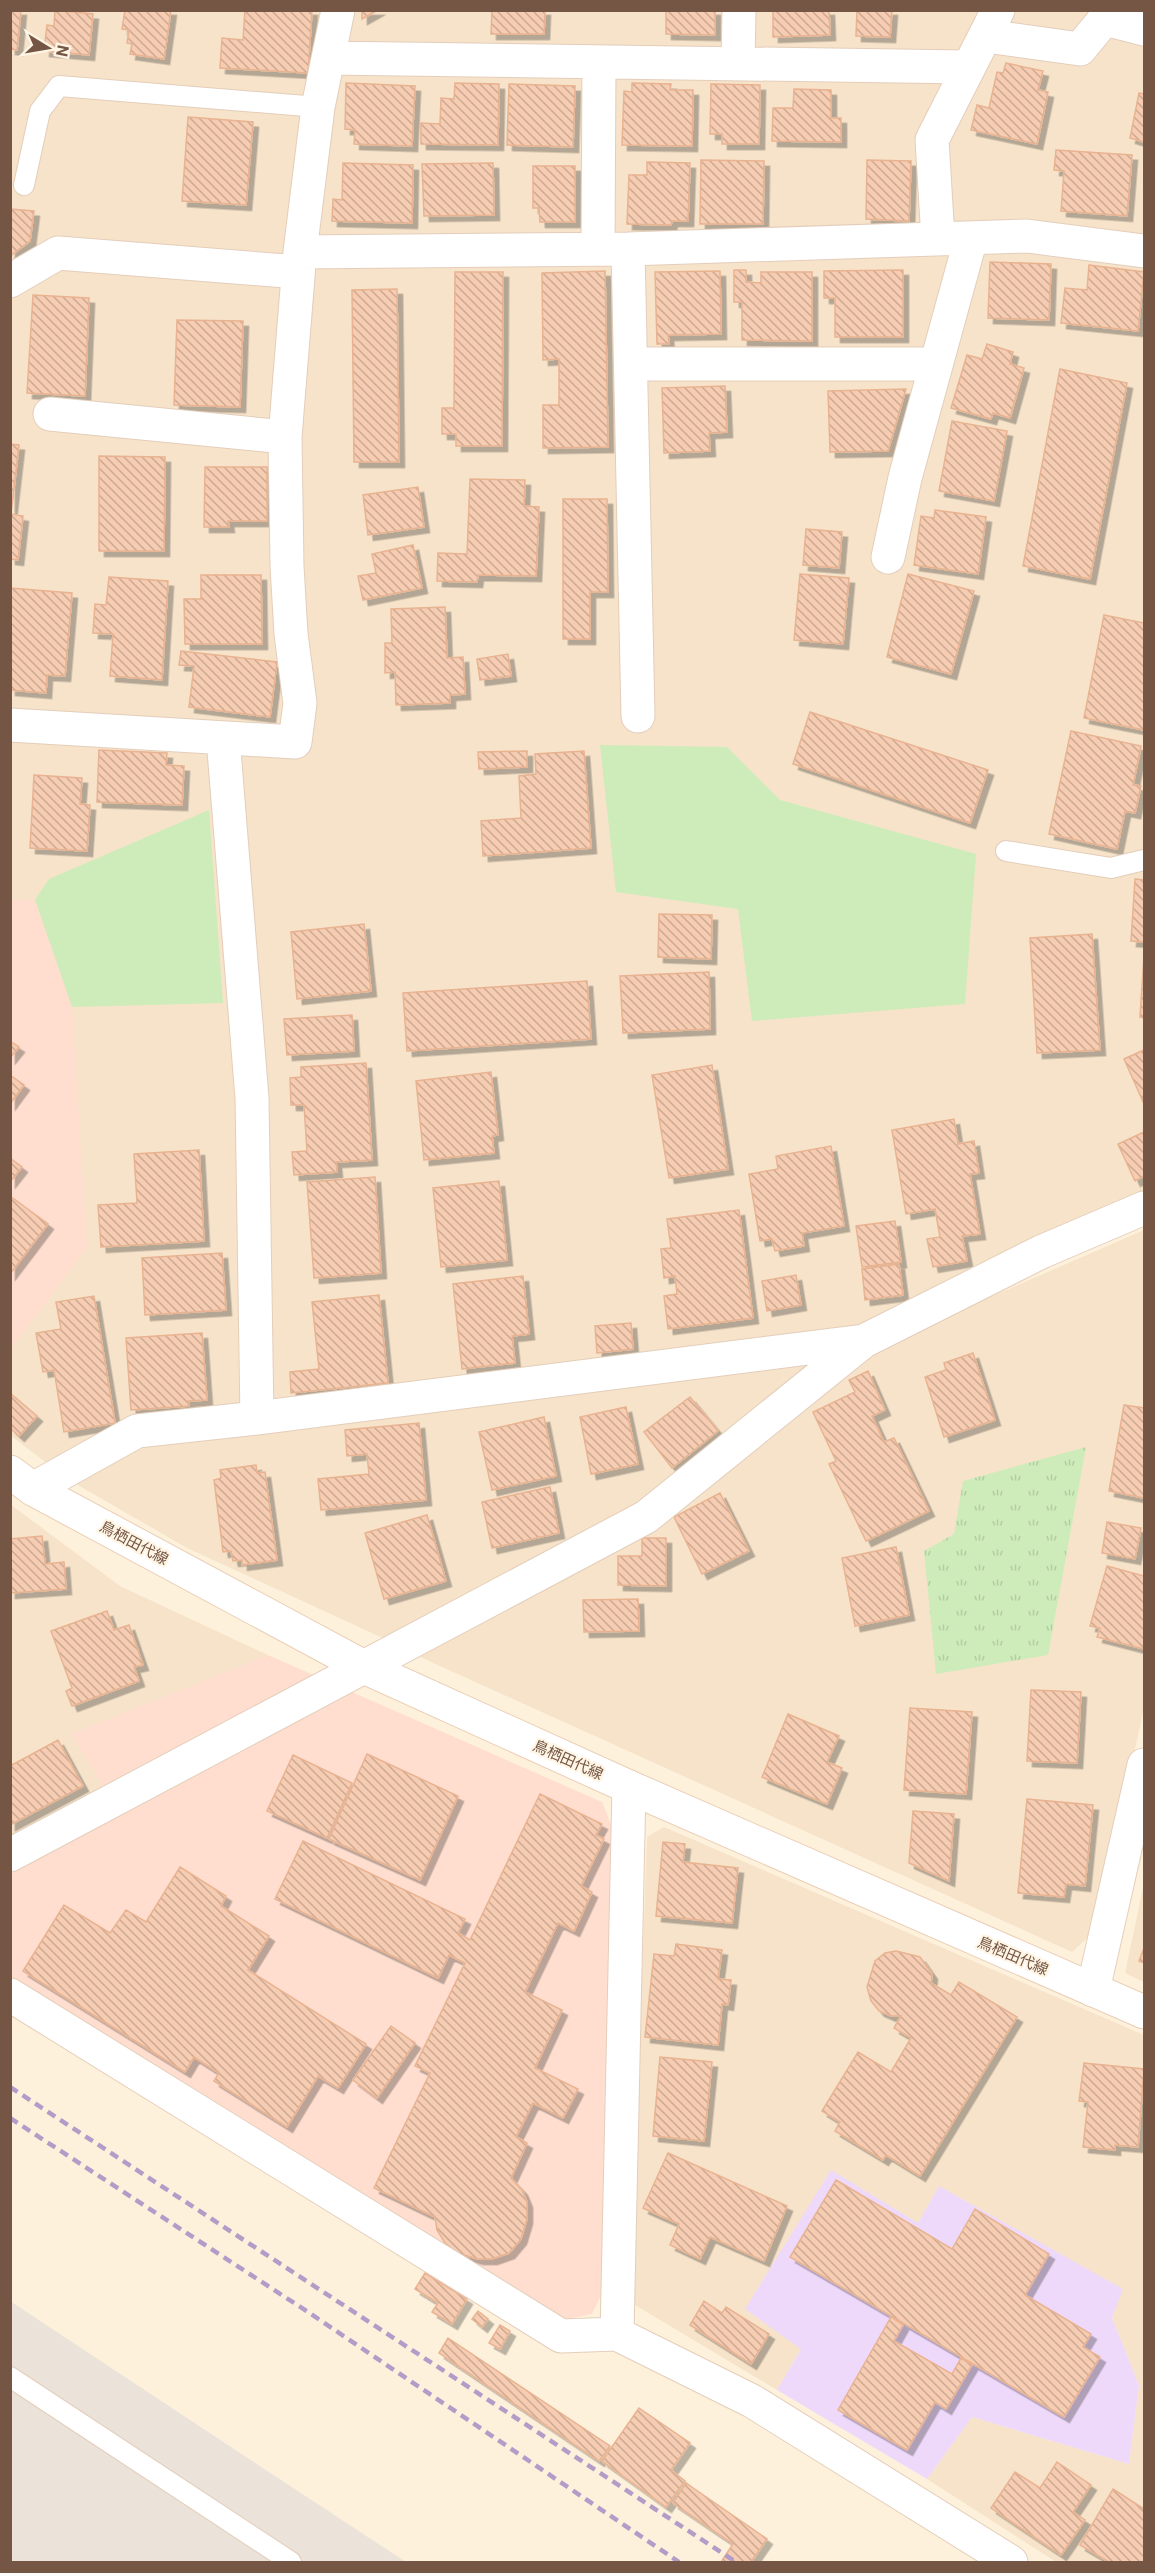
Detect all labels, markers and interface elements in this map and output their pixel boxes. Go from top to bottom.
north arrow [18,18,78,78]
text: N [52,43,73,58]
street label: 鳥栖田代線 [97,1517,171,1569]
street label: 鳥栖田代線 [530,1737,606,1783]
street label: 鳥栖田代線 [975,1933,1051,1979]

